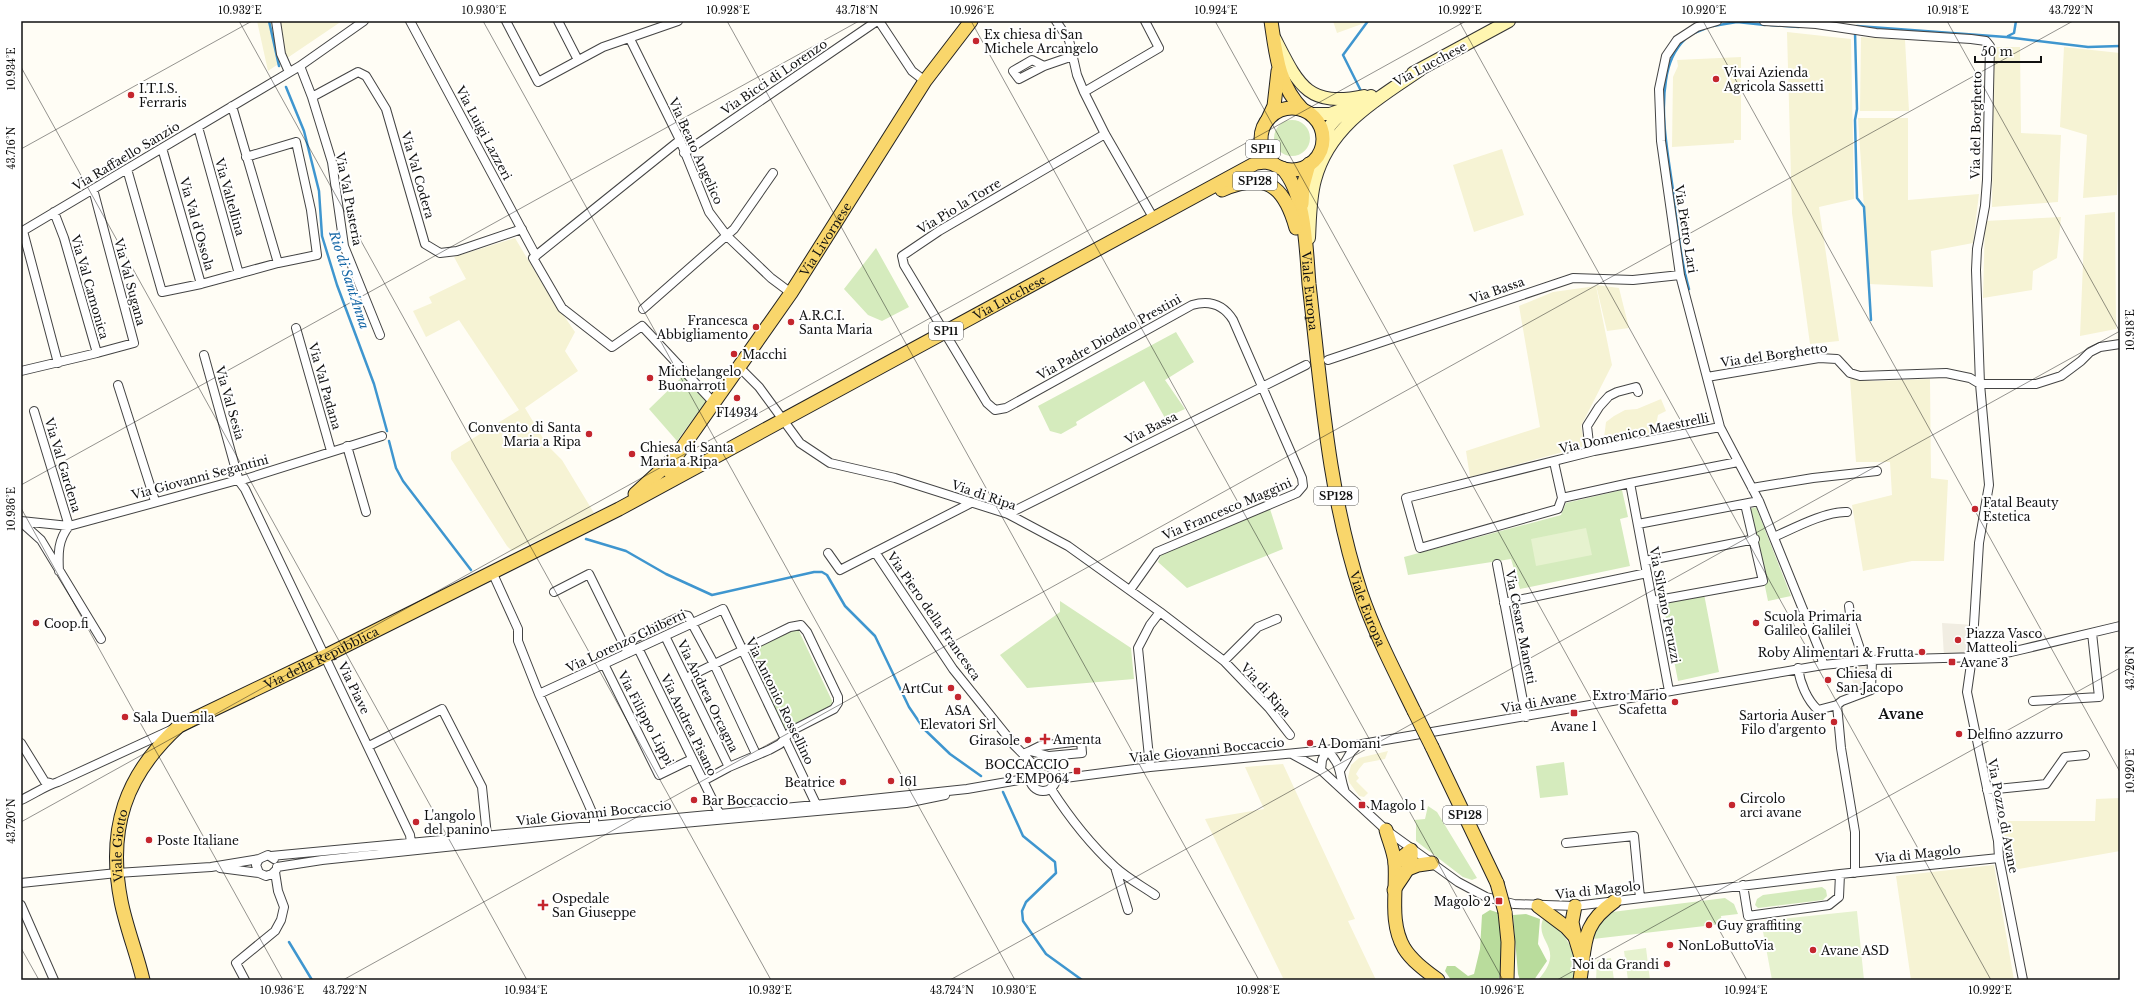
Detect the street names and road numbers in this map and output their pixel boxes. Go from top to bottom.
street label: Via Bicci di Lorenzo [717,36,830,119]
street label: Via Lucchese [1390,38,1469,90]
street label: Via del Borghetto [1968,71,1984,180]
street label: Via Luigi Lazzeri [452,83,515,183]
street label: Via Beato Angelico [665,94,726,207]
street label: Via Raffaello Sanzio [69,118,182,194]
street label: Via Val Codera [398,129,438,221]
road number: SP11 [1246,140,1280,158]
street label: Via Val Pusteria [332,150,365,247]
street label: Via Valtellina [212,156,248,238]
road number: SP128 [1233,172,1277,190]
street label: Via Val d'Ossola [176,175,218,273]
street label: Via Pio la Torre [914,175,1004,237]
street label: Via Pietro Lari [1671,183,1700,274]
street label: Via Livornese [796,199,854,280]
street label: Via Val Camonica [68,232,112,341]
street label: Via Val Sugana [111,236,149,328]
street label: Viale Europa [1299,250,1322,331]
street label: Via Lucchese [969,271,1048,323]
street label: Via Bassa [1467,274,1527,307]
street label: Via Padre Diodato Prestini [1033,291,1184,383]
road number: SP11 [929,322,963,340]
street label: Via Val Padana [305,340,345,431]
street label: Via del Borghetto [1719,340,1829,370]
street label: Via Val Sesia [212,363,248,442]
street label: Via Bassa [1121,408,1180,448]
street label: Via Domenico Maestrelli [1557,410,1710,456]
street label: Via Val Gardena [41,415,85,514]
street label: Via Giovanni Segantini [129,451,270,503]
street label: Via Francesco Maggini [1159,475,1294,543]
street label: Via di Ripa [949,477,1019,513]
road number: SP128 [1314,487,1358,505]
street label: Via Silvano Peruzzi [1646,544,1684,665]
street label: Via Piero della Francesca [884,548,984,683]
street label: Viale Europa [1347,568,1389,649]
street label: Via Cesare Manetti [1502,568,1539,685]
street label: Via Lorenzo Ghiberti [563,607,688,676]
street label: Via della Repubblica [261,623,381,692]
street label: Via Antonio Rossellino [742,634,817,767]
street label: Via Andrea Orcagna [674,637,742,755]
street label: Via Piave [335,659,373,717]
street label: Via di Ripa [1237,659,1294,720]
street label: Via Filippo Lippi [614,668,677,768]
street label: Via Andrea Pisano [657,671,720,779]
street label: Via di Avane [1499,688,1578,716]
street label: Viale Giovanni Boccaccio [1128,734,1285,766]
street label: Via Pozzo di Avane [1984,756,2021,875]
street label: Viale Giovanni Boccaccio [515,797,672,829]
road number: SP128 [1443,806,1487,824]
street label: Viale Giotto [109,807,130,884]
street label: Via di Magolo [1874,842,1961,866]
street label: Via di Magolo [1554,878,1641,902]

